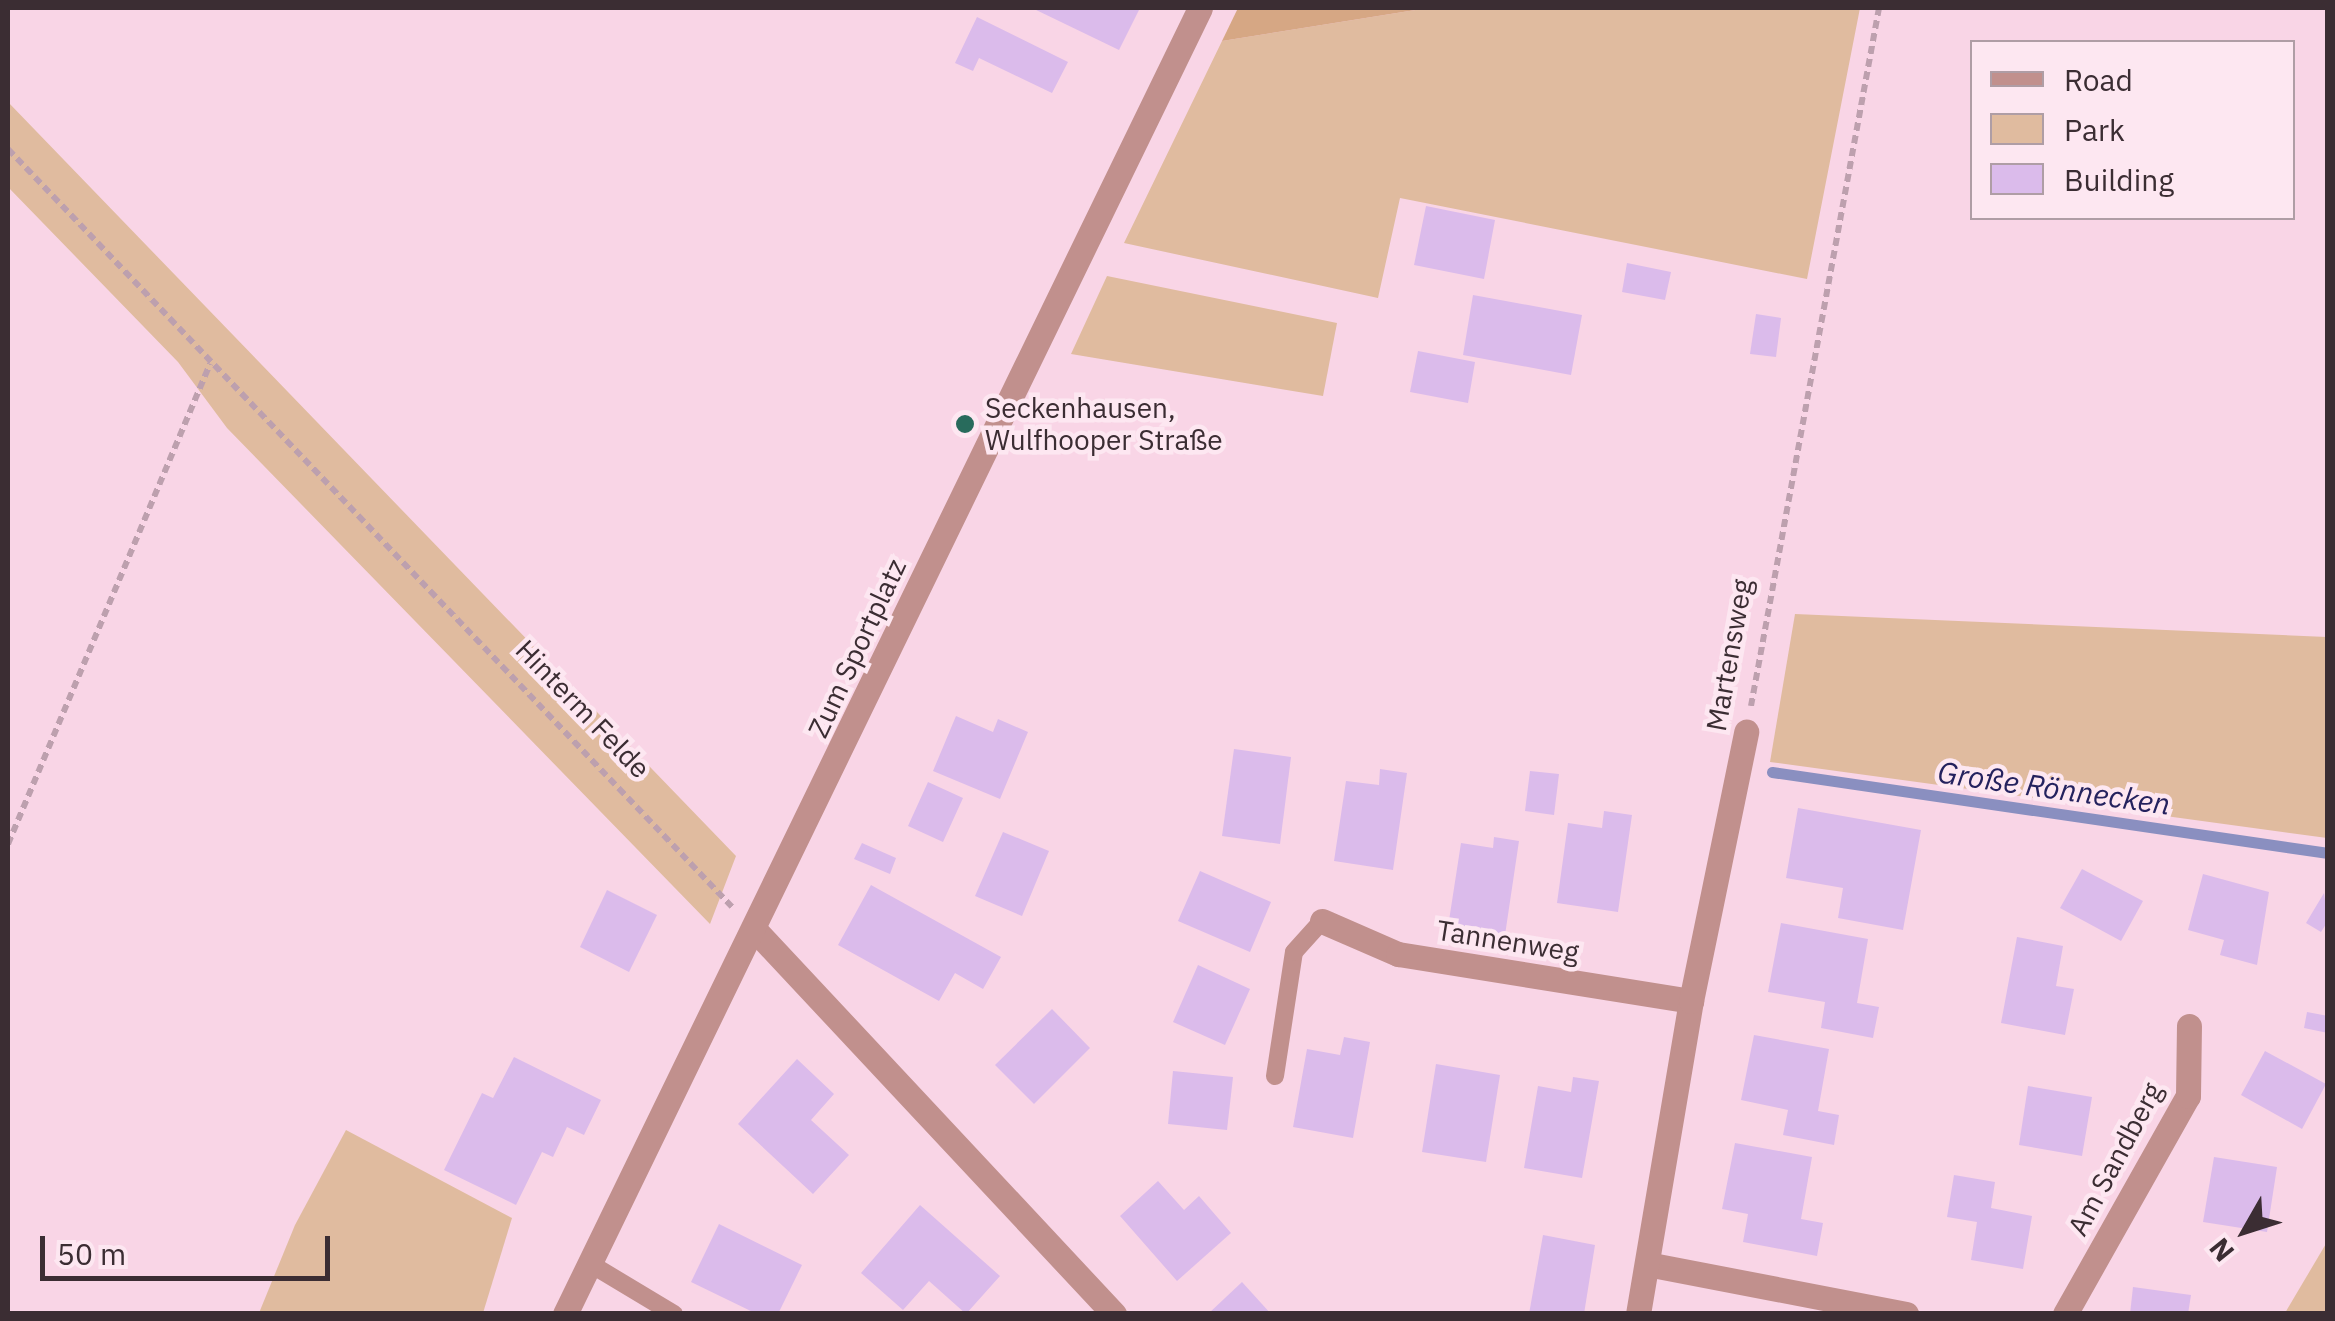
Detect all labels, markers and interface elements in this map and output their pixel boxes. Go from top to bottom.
legend [1970,40,2295,220]
text: Road [2064,60,2133,99]
text: Park [2064,110,2125,149]
text: Building [2064,160,2174,199]
place label: Seckenhausen, Wulfhooper Straße [985,391,1223,457]
marker: Seckenhausen, Wulfhooper Straße [954,413,976,435]
street label: Zum Sportplatz [801,553,913,743]
street label: Martensweg [1699,576,1759,734]
street label: Hinterm Felde [509,633,657,785]
water label: Große Rönnecken [1936,754,2172,822]
street label: Tannenweg [1435,913,1581,969]
street label: Am Sandberg [2061,1077,2169,1241]
north arrow [2195,1181,2295,1281]
scale bar [45,1216,335,1278]
text: N [2201,1231,2242,1270]
text: 50 m [57,1234,126,1273]

